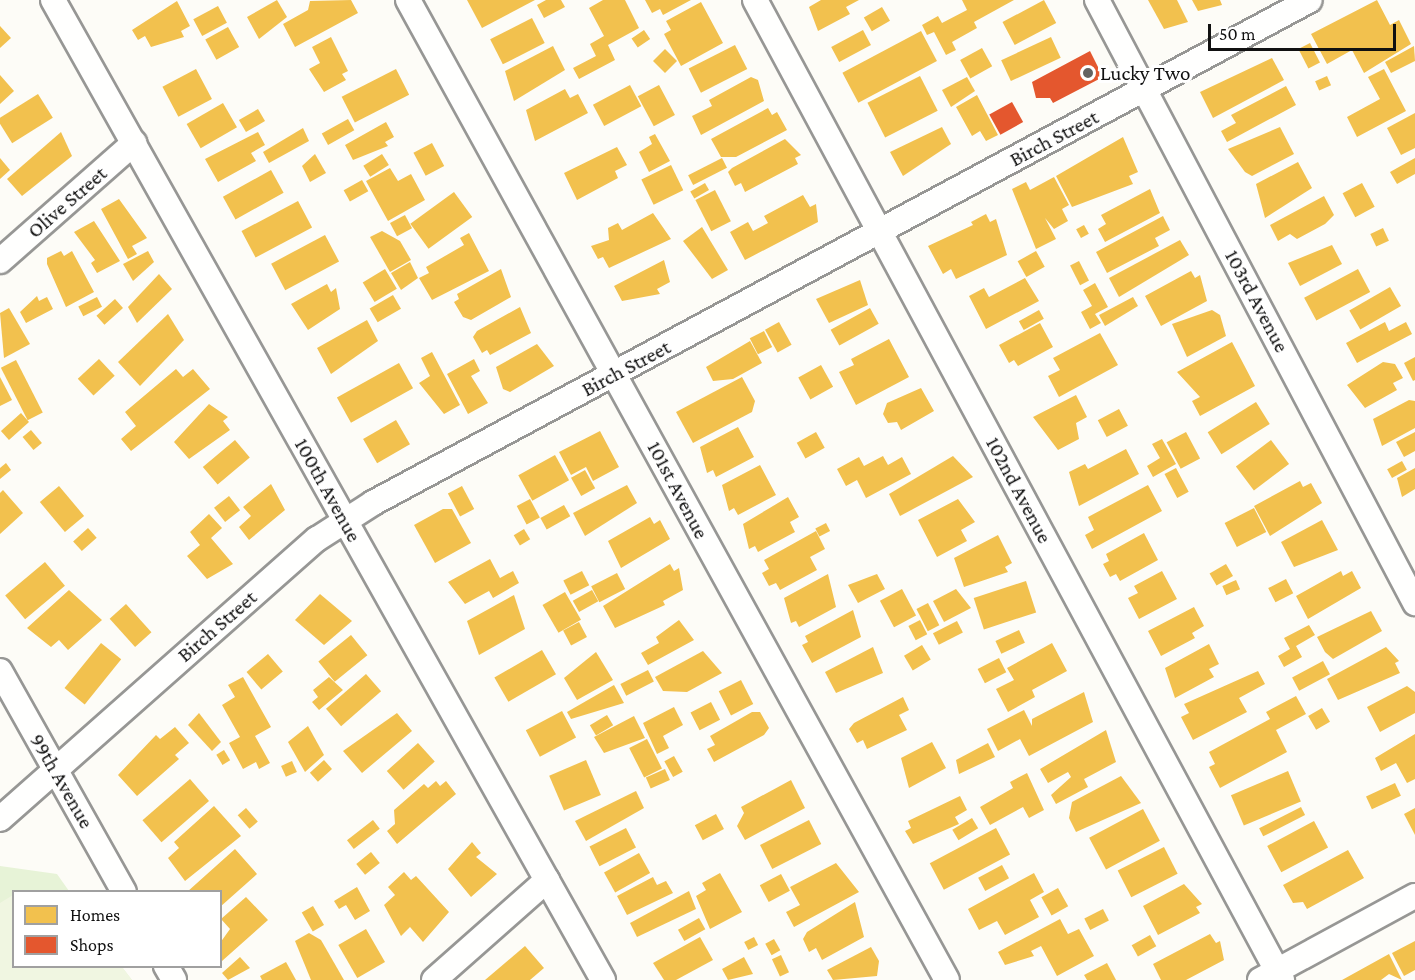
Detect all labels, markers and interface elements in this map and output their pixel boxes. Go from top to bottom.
scale bar [1211,12,1398,50]
text: 50 m [1219,24,1256,44]
place label: Lucky Two [1100,60,1191,86]
marker: Lucky Two [1081,66,1095,80]
street label: Birch Street [1005,104,1103,172]
street label: Olive Street [22,161,112,243]
street label: 103rd Avenue [1219,245,1295,357]
street label: Birch Street [577,334,675,402]
street label: 102nd Avenue [980,433,1058,547]
street label: 100th Avenue [289,434,367,546]
street label: 101st Avenue [642,437,714,543]
street label: Birch Street [172,585,262,667]
street label: 99th Avenue [25,729,99,833]
legend [12,890,222,968]
text: Homes [70,905,120,925]
text: Shops [70,935,114,955]

